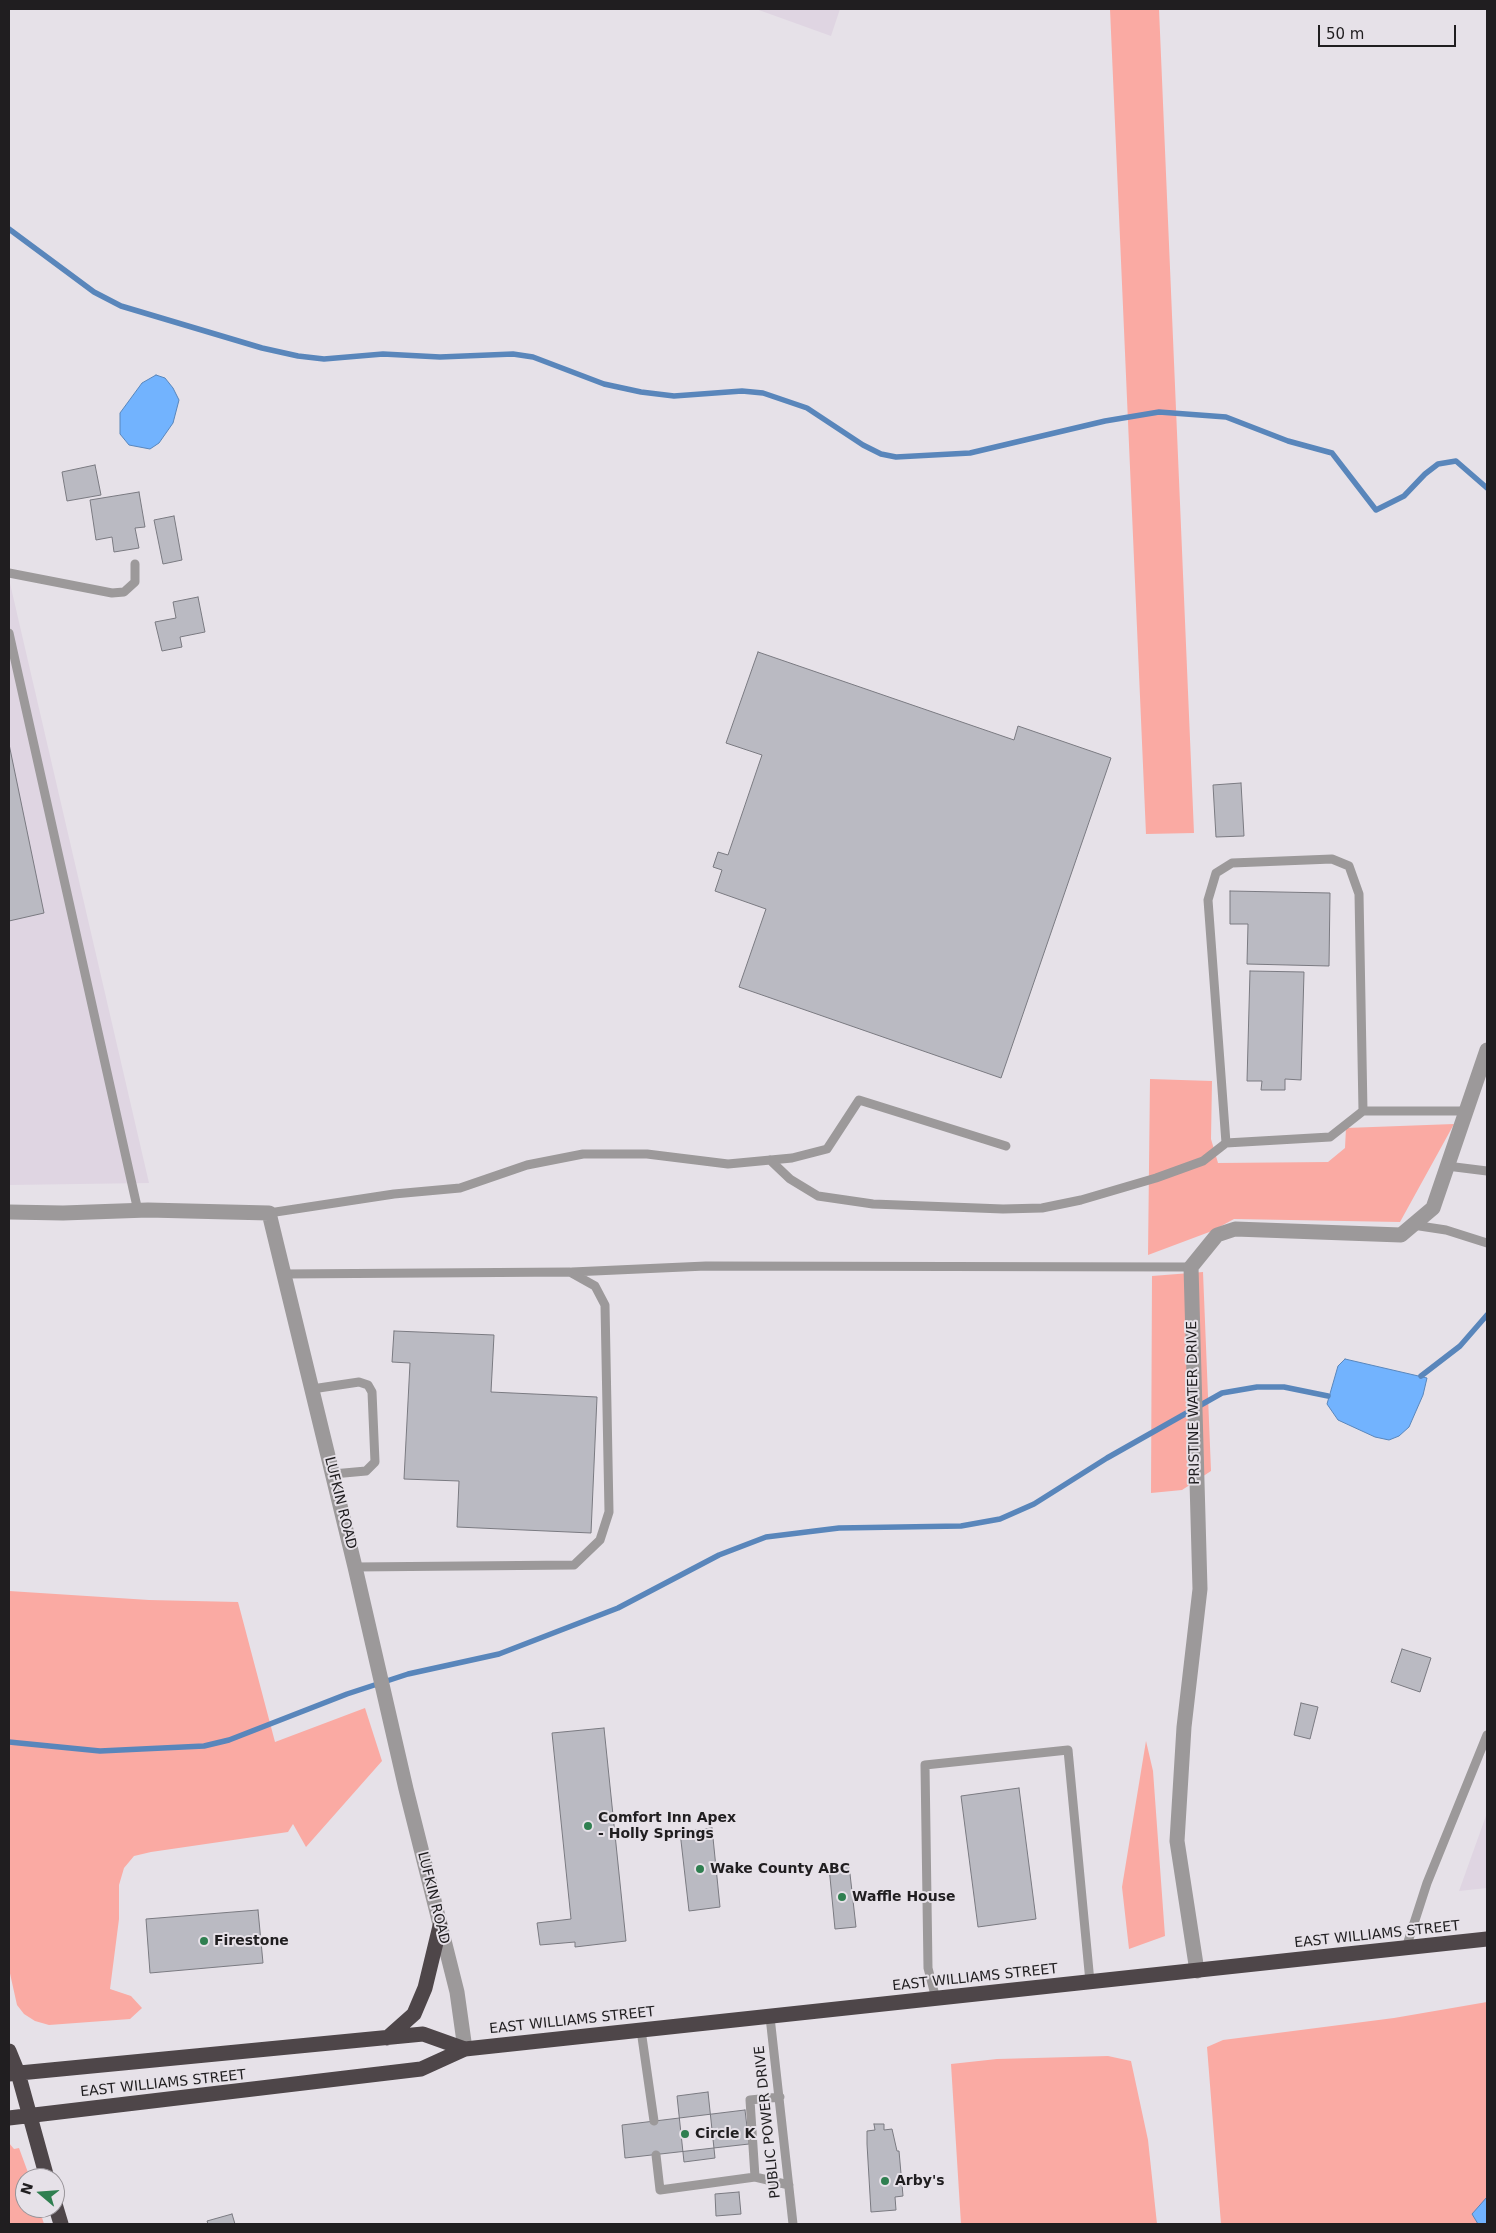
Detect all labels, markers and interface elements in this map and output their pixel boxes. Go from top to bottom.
scale bar [1321,15,1458,47]
text: 50 m [1326,25,1364,43]
street label: PRISTINE WATER DRIVE [1184,1321,1204,1485]
street label: LUFKIN ROAD [320,1455,360,1551]
place label: Comfort Inn Apex - Holly Springs [598,1810,736,1842]
marker: Comfort Inn Apex - Holly Springs [582,1820,594,1832]
street label: LUFKIN ROAD [413,1850,453,1946]
place label: Wake County ABC [710,1861,850,1877]
marker: Wake County ABC [694,1863,706,1875]
place label: Waffle House [852,1889,956,1905]
marker: Waffle House [836,1891,848,1903]
street label: EAST WILLIAMS STREET [1293,1918,1461,1952]
place label: Firestone [214,1933,289,1949]
marker: Firestone [198,1935,210,1947]
street label: EAST WILLIAMS STREET [891,1961,1059,1995]
street label: EAST WILLIAMS STREET [488,2004,656,2038]
street label: PUBLIC POWER DRIVE [752,2045,784,2199]
street label: EAST WILLIAMS STREET [79,2067,247,2101]
place label: Circle K [695,2126,755,2142]
marker: Circle K [679,2128,691,2140]
north arrow [15,2168,65,2218]
place label: Arby's [895,2173,945,2189]
marker: Arby's [879,2175,891,2187]
text: N [17,2181,36,2197]

